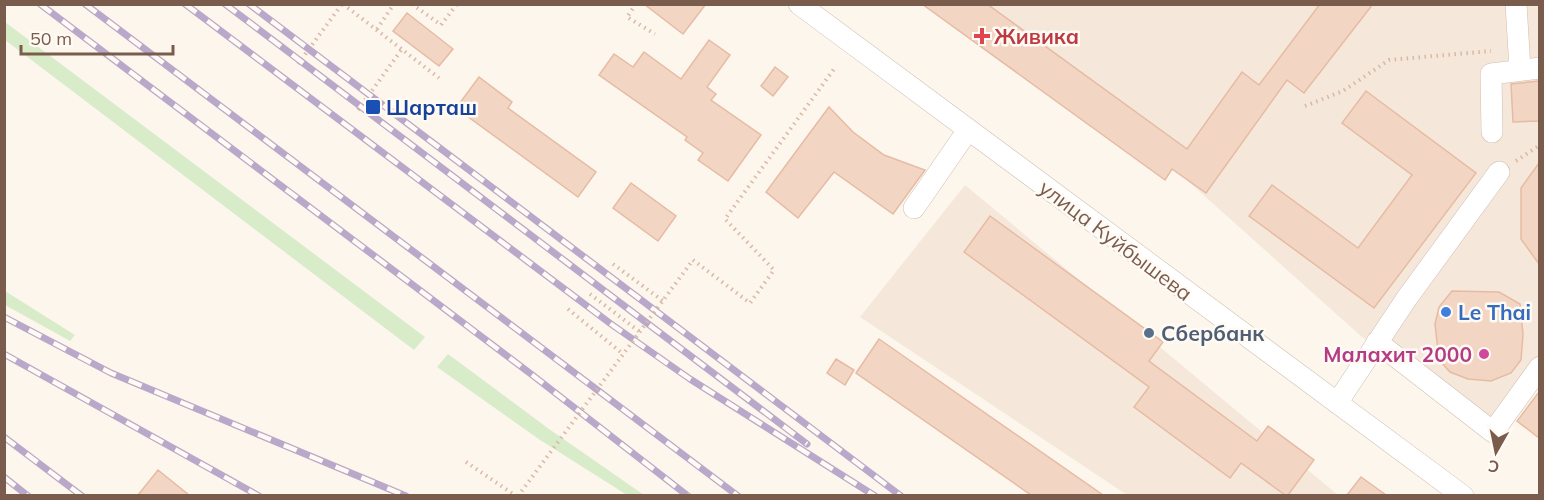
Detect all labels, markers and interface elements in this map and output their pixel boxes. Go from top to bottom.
scale bar [21,18,172,56]
place label: Живика [994,23,1079,49]
text: 50 m [30,27,72,50]
marker: Живика [975,29,989,43]
place label: Шарташ [386,94,477,120]
marker: Шарташ [364,98,382,116]
street label: улица Куйбышева [1034,174,1198,306]
place label: Le Thai [1458,299,1531,325]
marker: Le Thai [1439,305,1453,319]
place label: Сбербанк [1161,320,1265,346]
marker: Сбербанк [1142,326,1156,340]
place label: Малахит 2000 [1323,341,1472,367]
marker: Малахит 2000 [1477,347,1491,361]
north arrow [1466,422,1526,482]
text: С [1487,456,1501,478]

